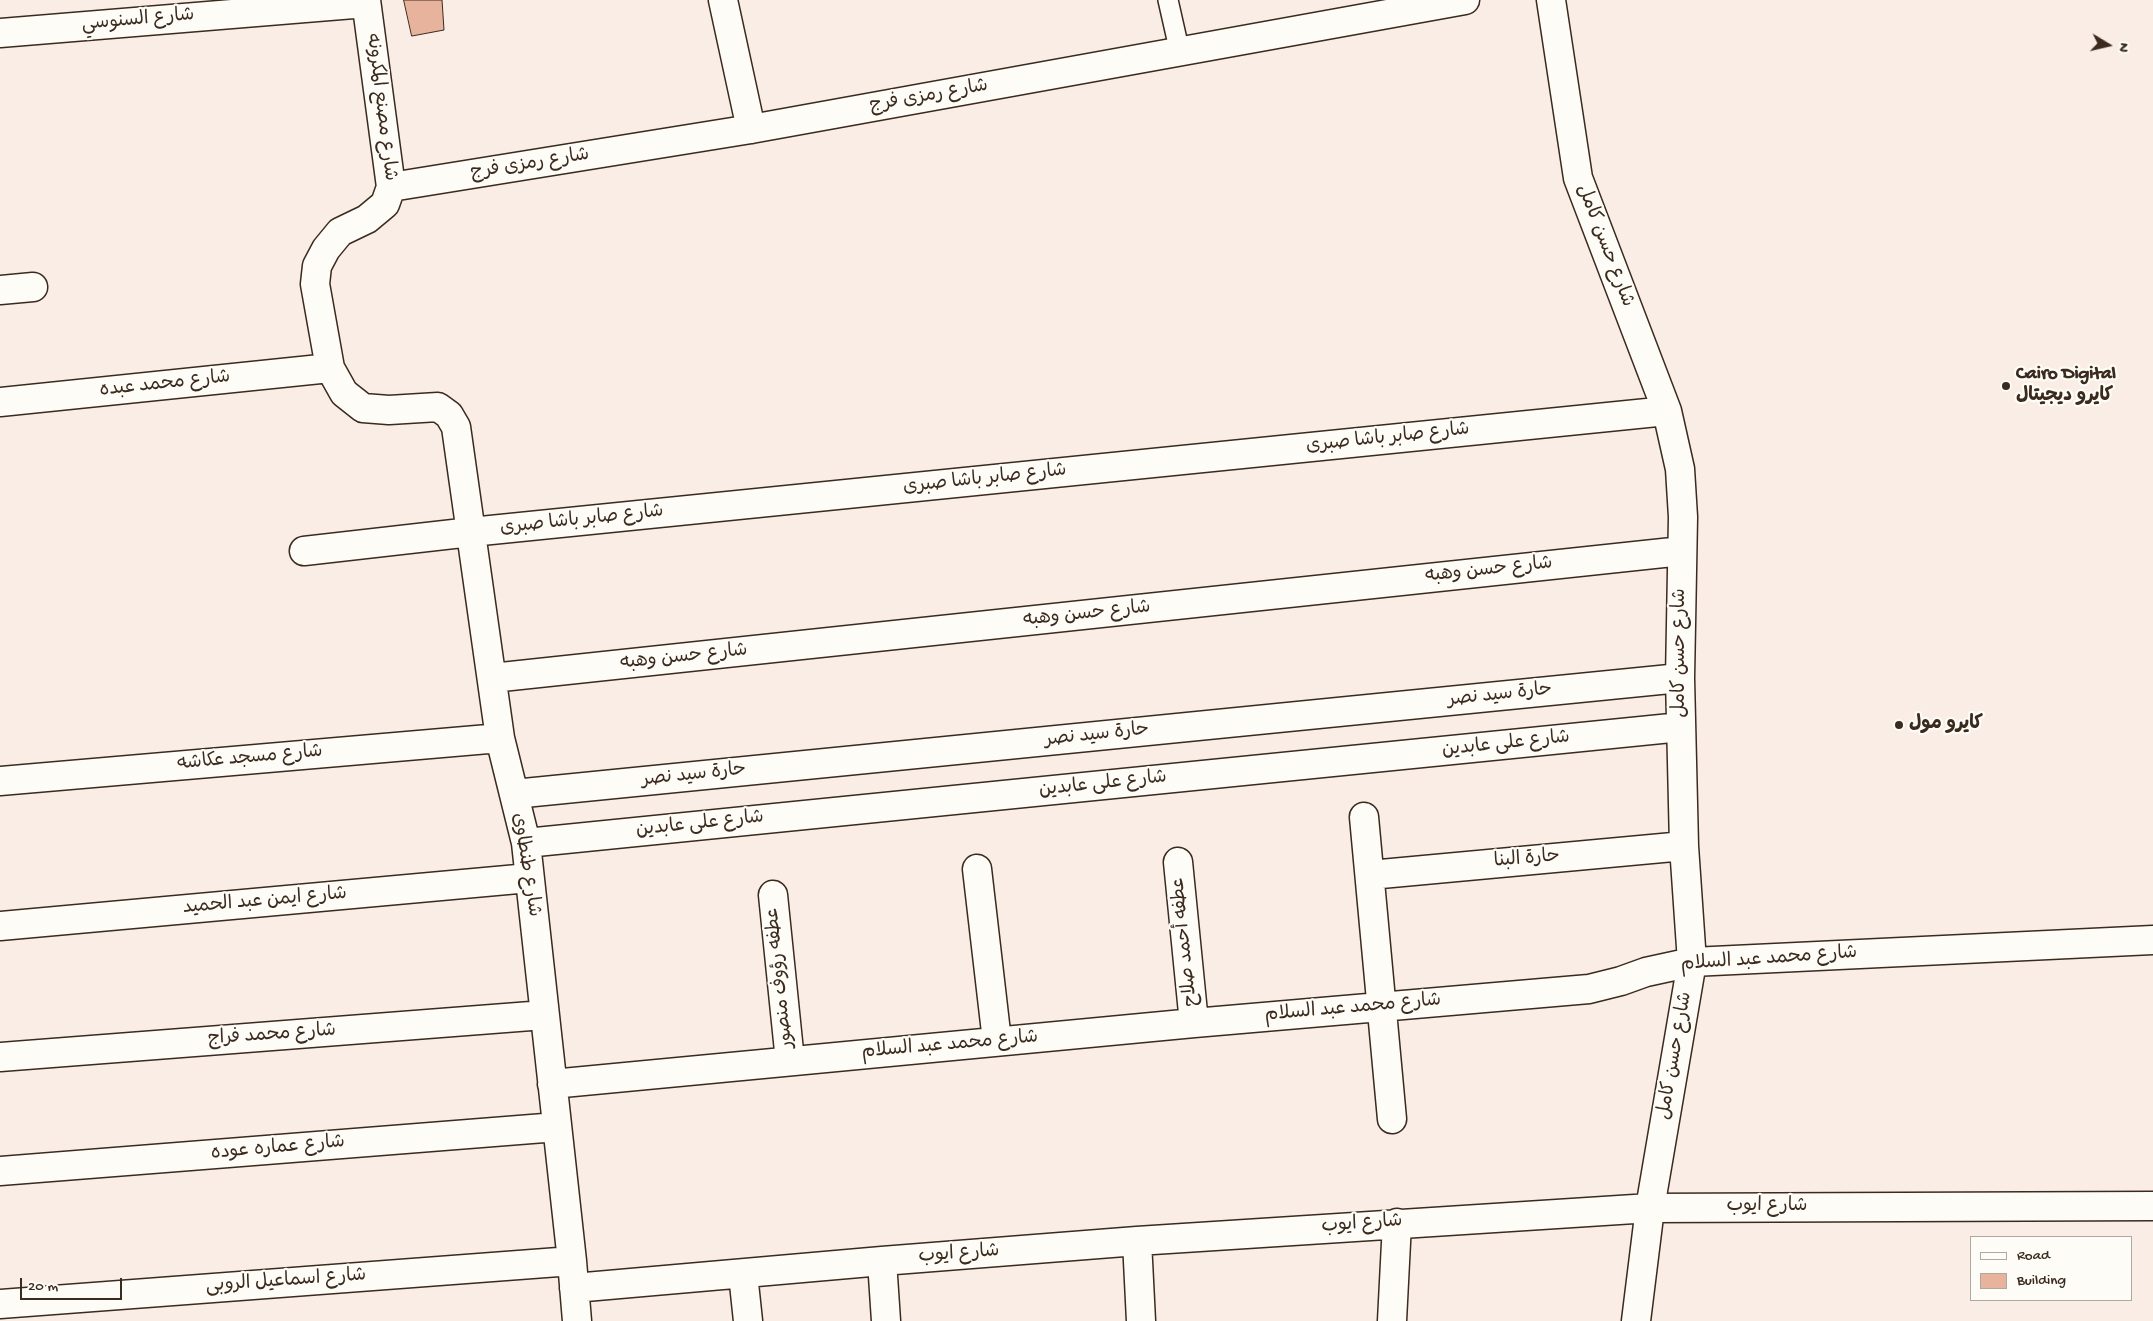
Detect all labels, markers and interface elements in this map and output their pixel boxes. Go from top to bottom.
street label: شارع السنوسي [81,5,195,37]
north arrow [2083,20,2133,70]
street label: شارع مصنع المكرونه [360,32,400,182]
text: N [2114,42,2132,53]
street label: شارع رمزى فرج [868,75,990,119]
street label: شارع رمزى فرج [469,144,591,186]
street label: شارع حسن كامل [1570,182,1638,310]
place label: Cairo Digital كايرو ديجيتال [2016,364,2116,408]
street label: شارع محمد عبده [99,367,231,403]
marker: Cairo Digital كايرو ديجيتال [2000,380,2012,392]
street label: شارع صابر باشا صبرى [1305,419,1471,459]
street label: شارع صابر باشا صبرى [902,460,1068,500]
street label: شارع صابر باشا صبرى [499,501,665,541]
street label: شارع حسن وهبه [1424,553,1554,589]
street label: شارع حسن كامل [1670,588,1692,718]
street label: شارع حسن وهبه [1022,597,1152,633]
street label: شارع حسن وهبه [619,640,749,676]
street label: حارة سيد نصر [1447,679,1553,713]
place label: كايرو مول [1909,714,1983,736]
street label: حارة سيد نصر [1044,719,1150,753]
marker: كايرو مول [1893,719,1905,731]
street label: شارع على عابدين [1441,727,1571,763]
street label: شارع مسجد عكاشه [176,741,324,777]
street label: حارة سيد نصر [641,759,747,793]
street label: شارع على عابدين [1038,767,1168,803]
street label: شارع على عابدين [635,807,765,843]
street label: شارع طنطاوى [506,811,544,919]
street label: حارة البنا [1493,846,1561,874]
street label: عطفه أحمد صلاح [1168,876,1204,1008]
street label: شارع ايمن عبد الحميد [182,883,348,921]
street label: عطفه رؤوف منصور [762,907,800,1049]
street label: شارع محمد عبد السلام [1680,942,1858,978]
street label: شارع محمد عبد السلام [1264,990,1442,1028]
street label: شارع حسن كامل [1654,990,1698,1122]
street label: شارع محمد فراج [207,1020,337,1052]
street label: شارع محمد عبد السلام [861,1027,1039,1065]
street label: شارع عماره عوده [210,1132,346,1166]
street label: شارع ايوب [1726,1196,1808,1218]
street label: شارع ايوب [1321,1211,1403,1239]
legend [1970,1236,2133,1301]
street label: شارع ايوب [918,1241,1000,1269]
text: Road [2017,1247,2050,1265]
street label: شارع اسماعيل الروبى [205,1265,367,1299]
scale bar [22,1268,125,1300]
text: Building [2017,1272,2066,1290]
text: 20 m [28,1278,58,1296]

